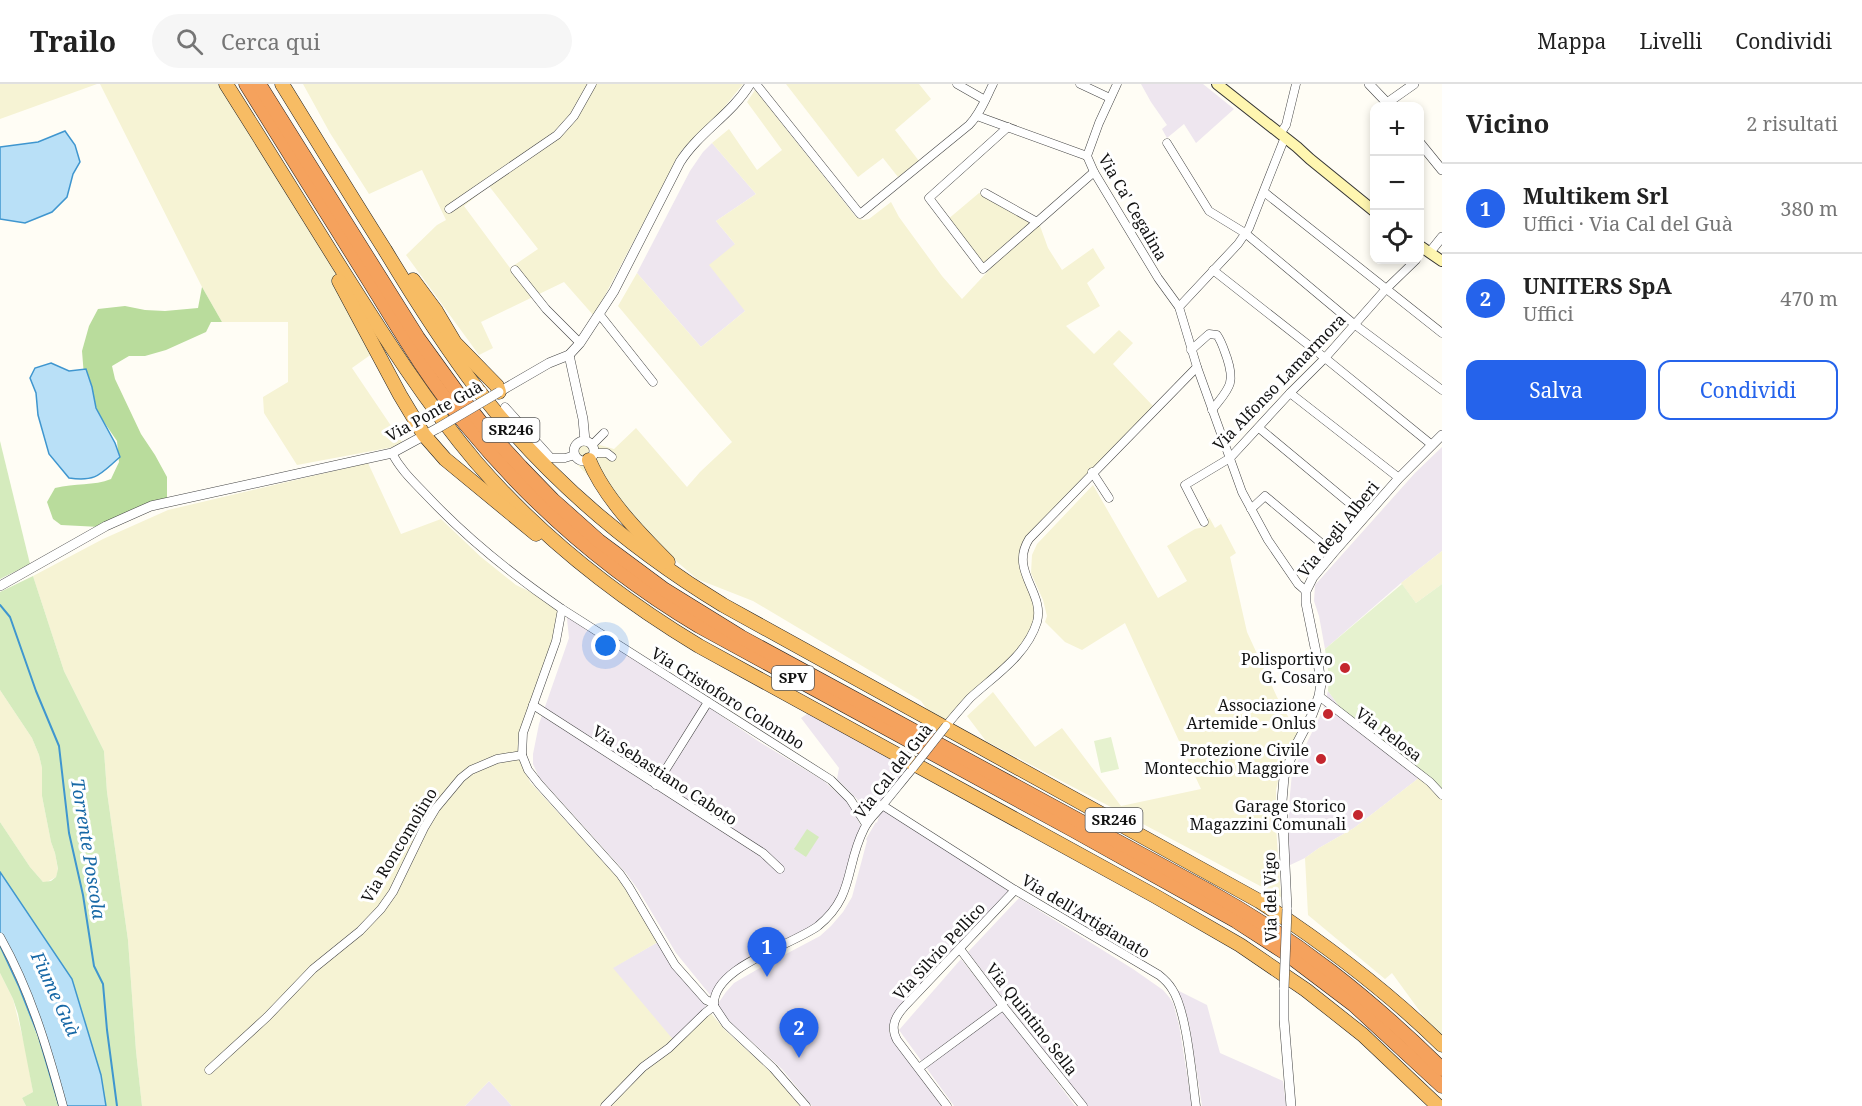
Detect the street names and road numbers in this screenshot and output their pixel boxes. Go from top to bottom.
street label: Via Ca' Cegalina [1093,149,1173,265]
street label: Via Alfonso Lamarmora [1208,309,1350,455]
street label: Via Ponte Guà [382,375,486,447]
road number: SR246 [482,418,540,442]
street label: Via degli Alberi [1292,476,1384,582]
street label: Via Cristoforo Colombo [647,642,809,754]
road number: SPV [772,666,814,690]
street label: Via Pelosa [1351,702,1427,766]
street label: Via Cal del Guà [849,719,937,823]
street label: Via Sebastiano Caboto [588,720,742,830]
street label: Via Roncomolino [356,784,442,906]
road number: SR246 [1086,808,1142,832]
street label: Via del Vigo [1258,852,1282,942]
street label: Via dell'Artigianato [1018,869,1154,963]
street label: Via Silvio Pellico [888,897,990,1005]
street label: Via Quintino Sella [981,958,1083,1080]

